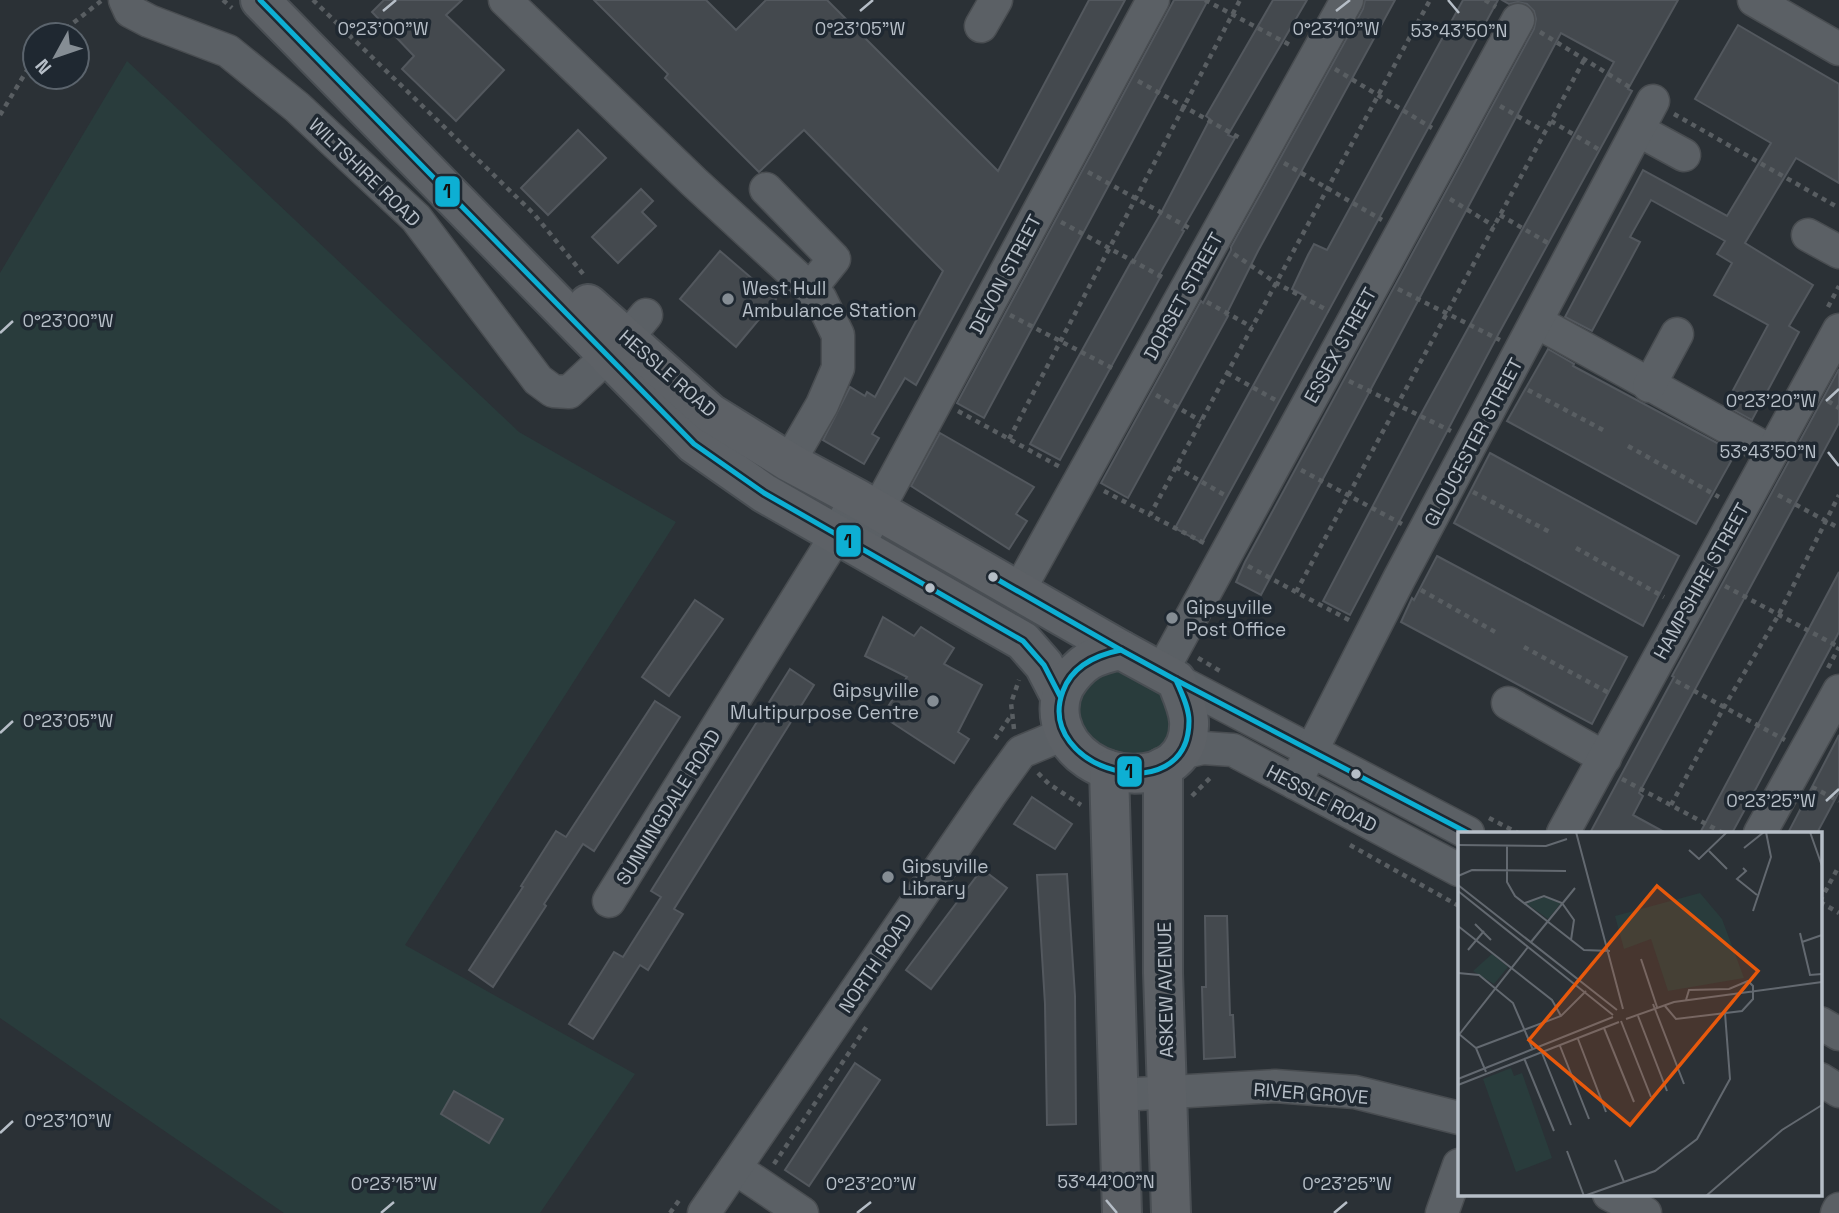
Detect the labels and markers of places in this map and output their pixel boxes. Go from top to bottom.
place label: West Hull Ambulance Station [742,276,916,323]
marker: West Hull Ambulance Station [720,291,736,307]
unlabelled marker [986,570,1000,584]
unlabelled marker [923,581,937,595]
place label: Gipsyville Post Office [1186,595,1286,642]
marker: Gipsyville Post Office [1164,610,1180,626]
place label: Gipsyville Multipurpose Centre [730,678,919,725]
marker: Gipsyville Multipurpose Centre [925,693,941,709]
unlabelled marker [1349,767,1363,781]
place label: Gipsyville Library [902,854,989,901]
marker: Gipsyville Library [880,869,896,885]

